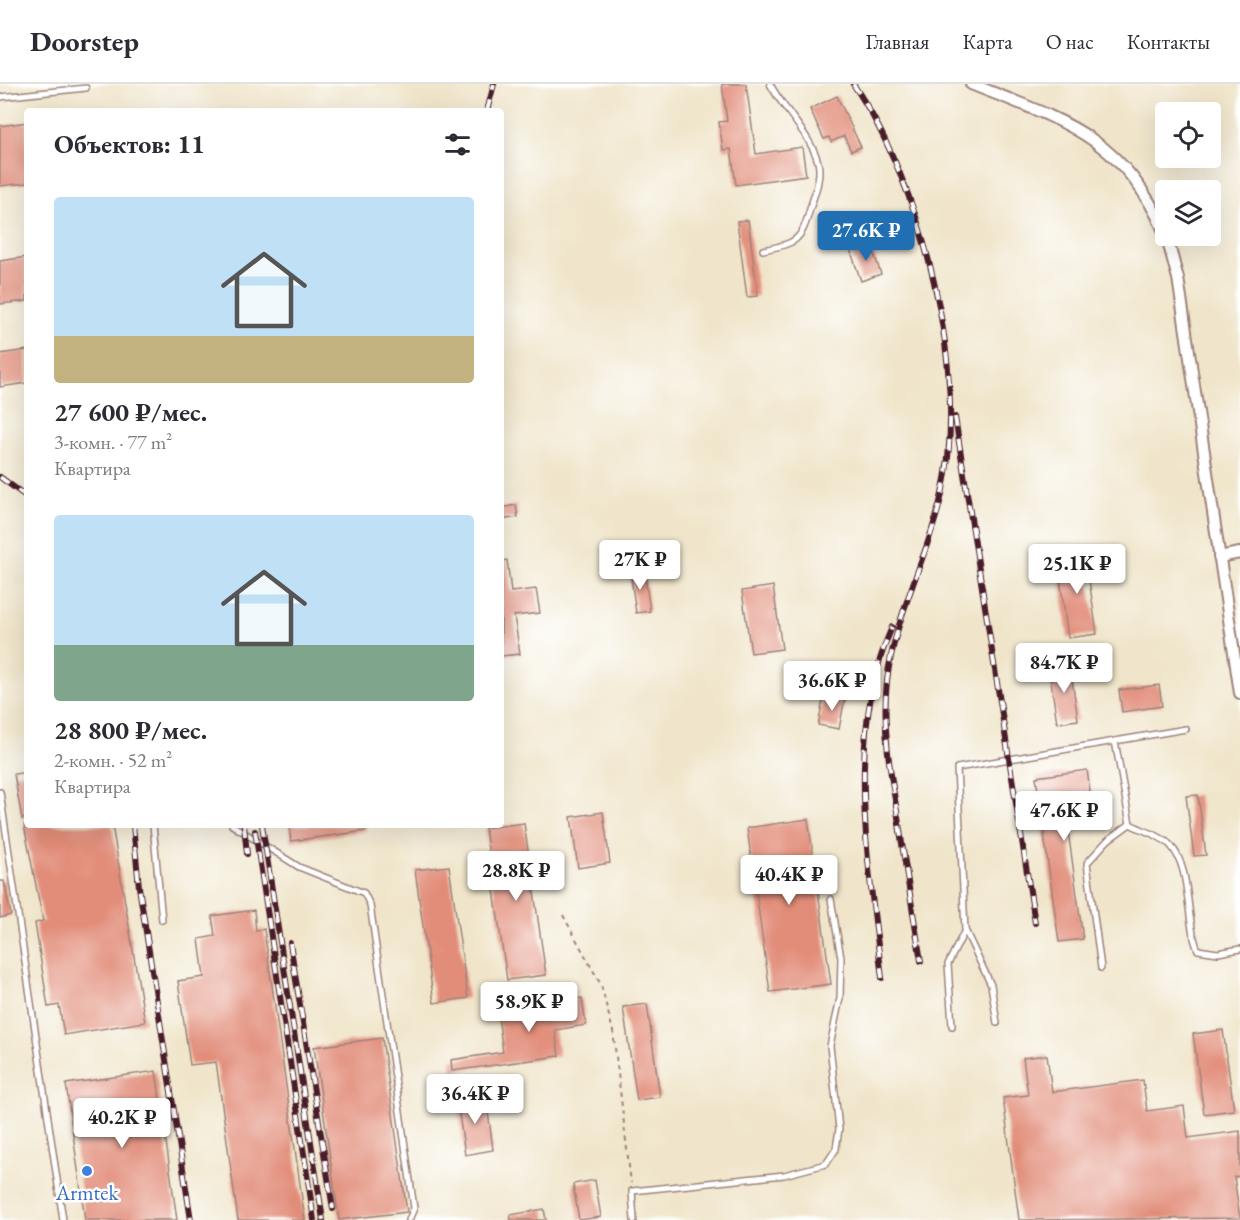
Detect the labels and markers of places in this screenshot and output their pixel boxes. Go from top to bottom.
pin: 27.6K ₽ [811,211,921,262]
pin: 27K ₽ [598,540,682,591]
pin: 25.1K ₽ [1022,544,1132,595]
pin: 84.7K ₽ [1009,643,1119,694]
pin: 36.6K ₽ [777,661,887,712]
pin: 47.6K ₽ [1009,791,1119,842]
pin: 28.8K ₽ [461,851,571,902]
pin: 40.4K ₽ [734,855,844,906]
pin: 58.9K ₽ [474,982,584,1033]
pin: 36.4K ₽ [420,1074,530,1125]
pin: 40.2K ₽ [67,1098,177,1149]
marker: Armtek [80,1164,94,1178]
place label: Armtek [55,1179,119,1206]

